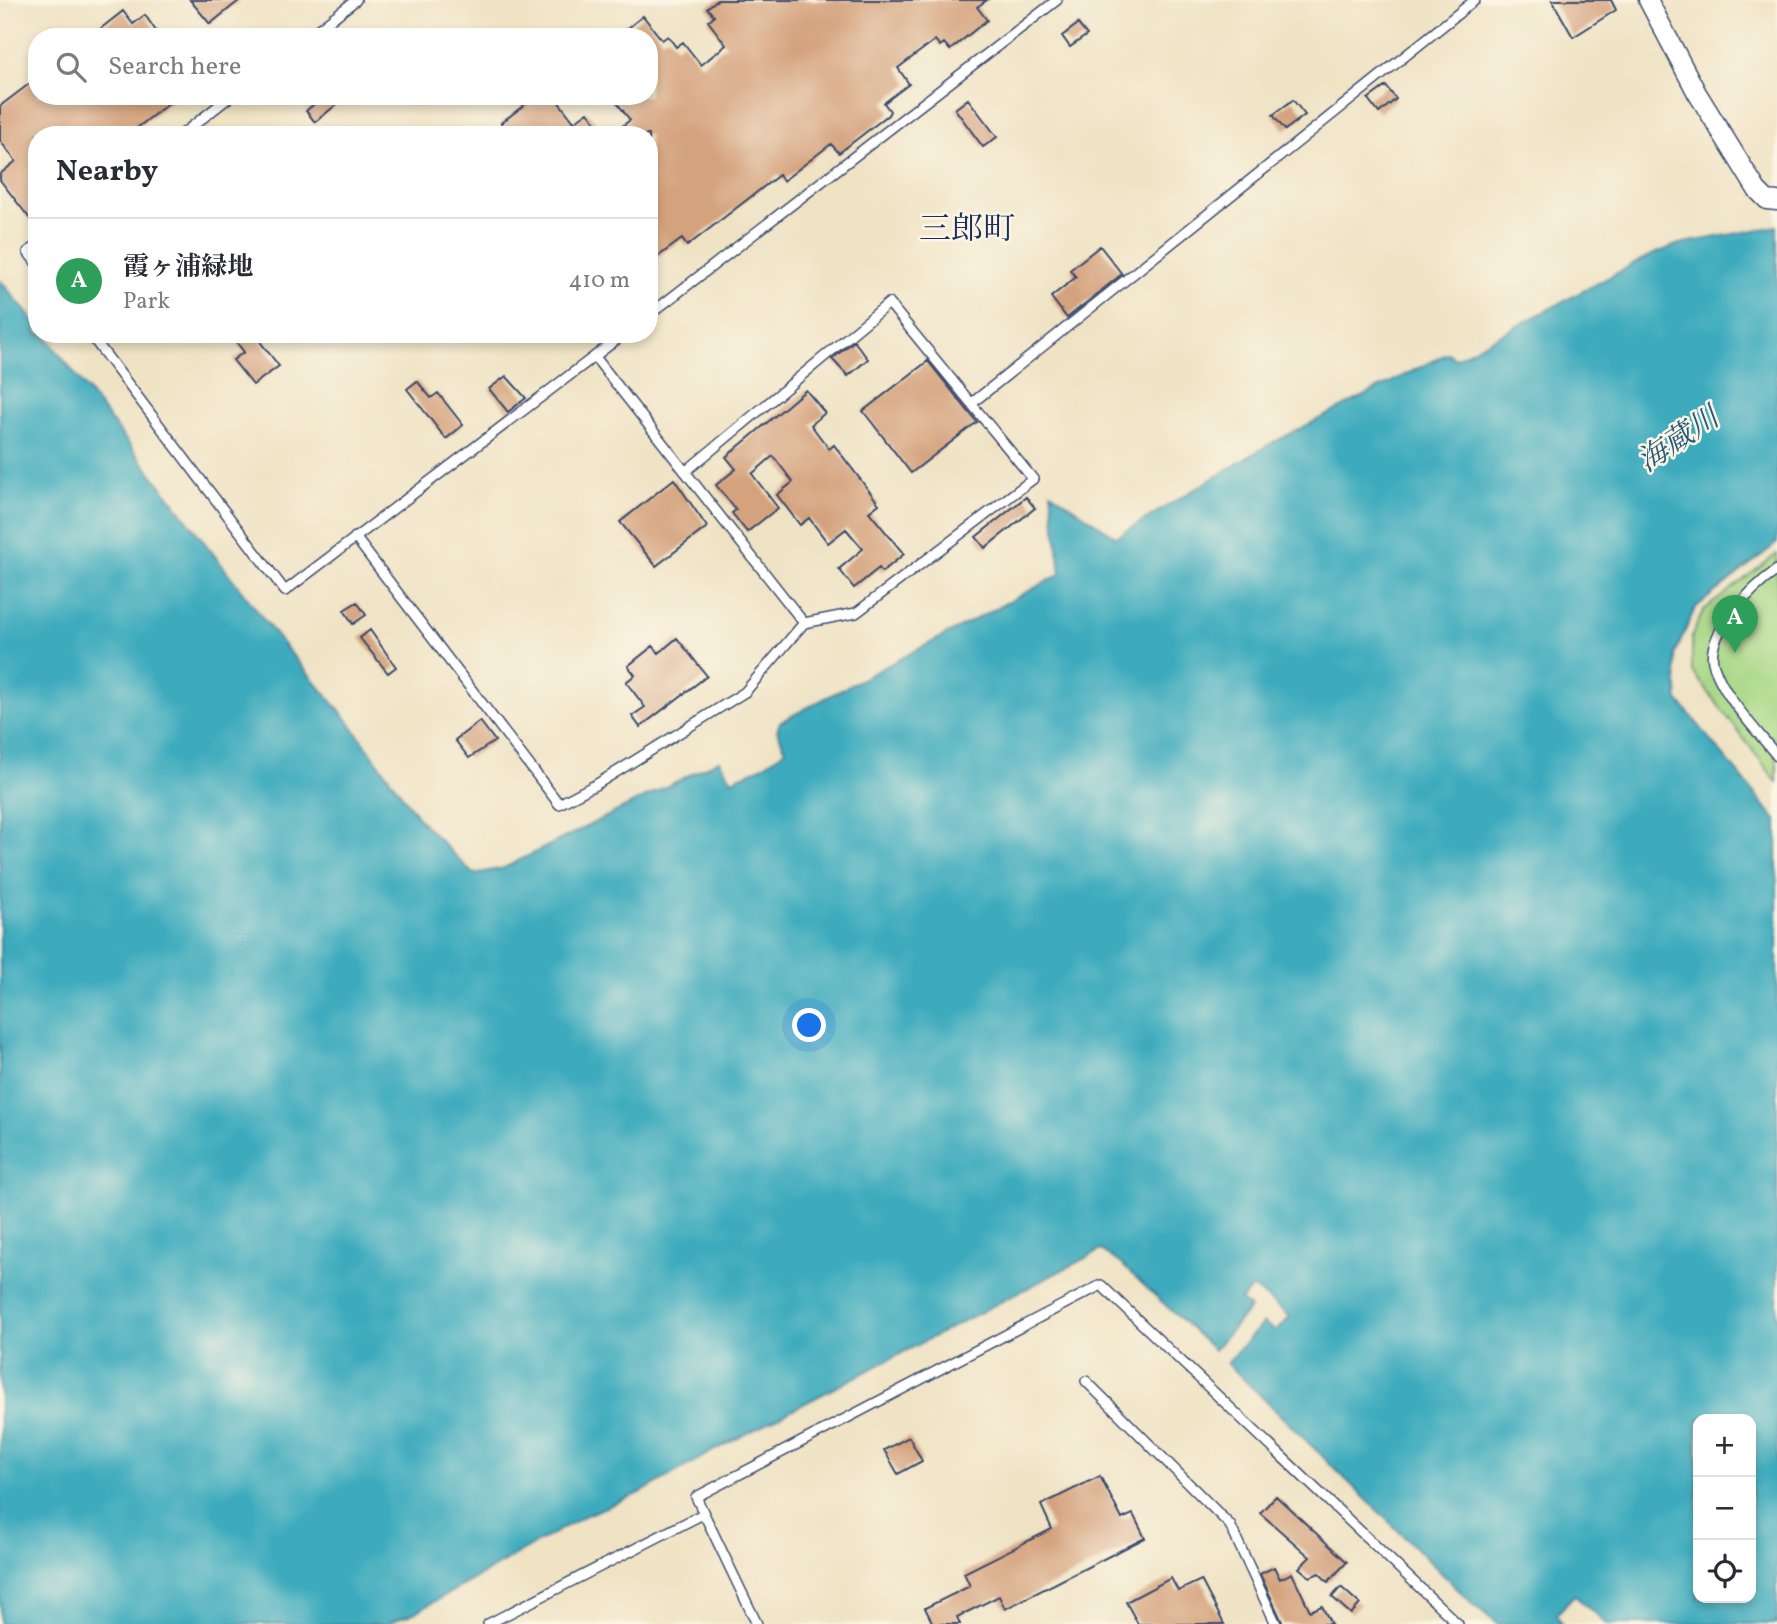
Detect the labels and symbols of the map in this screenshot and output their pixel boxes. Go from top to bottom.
district label: 三郎町 [919,209,1015,253]
water label: 海蔵川 [1630,396,1731,483]
pin: A [1712,595,1758,653]
your location [792,1008,826,1042]

